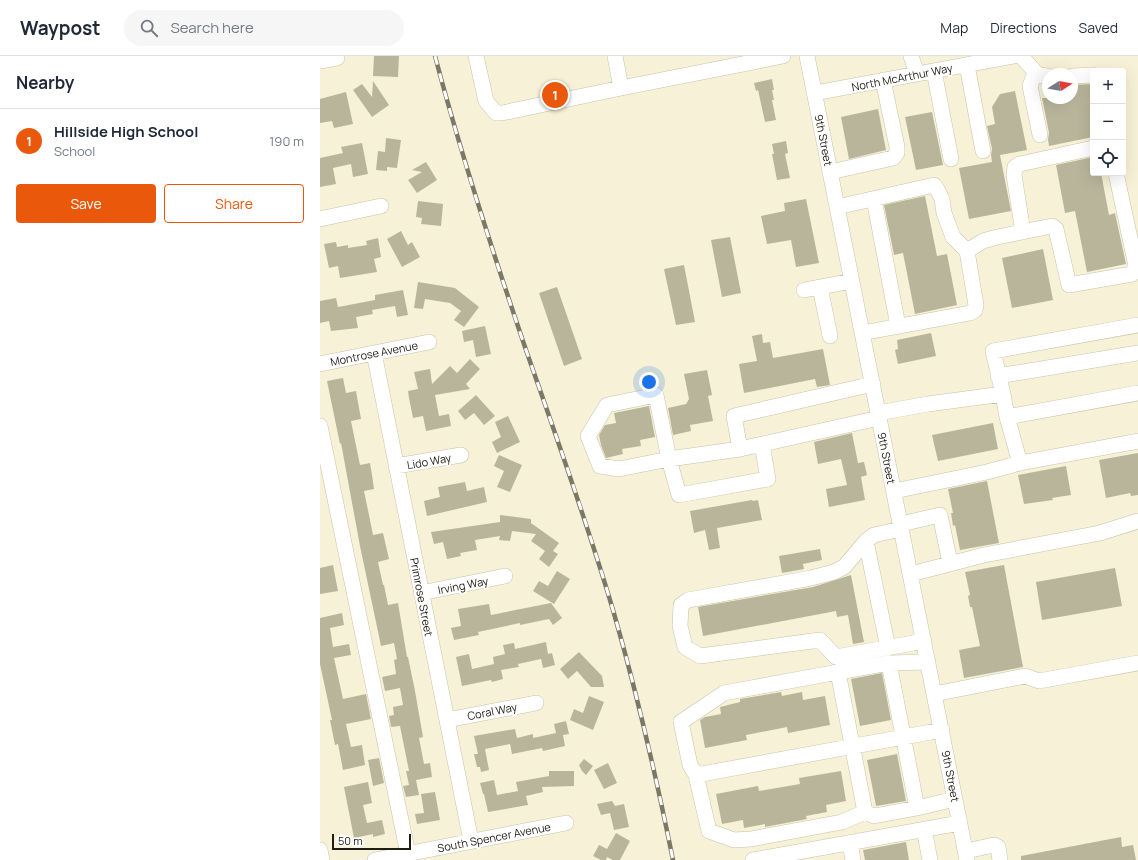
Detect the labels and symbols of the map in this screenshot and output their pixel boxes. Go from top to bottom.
street label: North McArthur Way [850,60,954,94]
north arrow [1042,68,1078,104]
pin: 1 [542,80,568,110]
street label: 9th Street [812,113,836,167]
street label: Montrose Avenue [329,337,420,369]
your location [639,372,659,392]
street label: 9th Street [875,431,899,485]
street label: Lido Way [406,450,453,472]
street label: Primrose Street [407,557,437,637]
street label: Irving Way [436,573,490,597]
street label: Coral Way [466,699,518,723]
street label: 9th Street [939,749,963,803]
street label: South Spencer Avenue [436,819,553,855]
scale bar [332,832,411,851]

